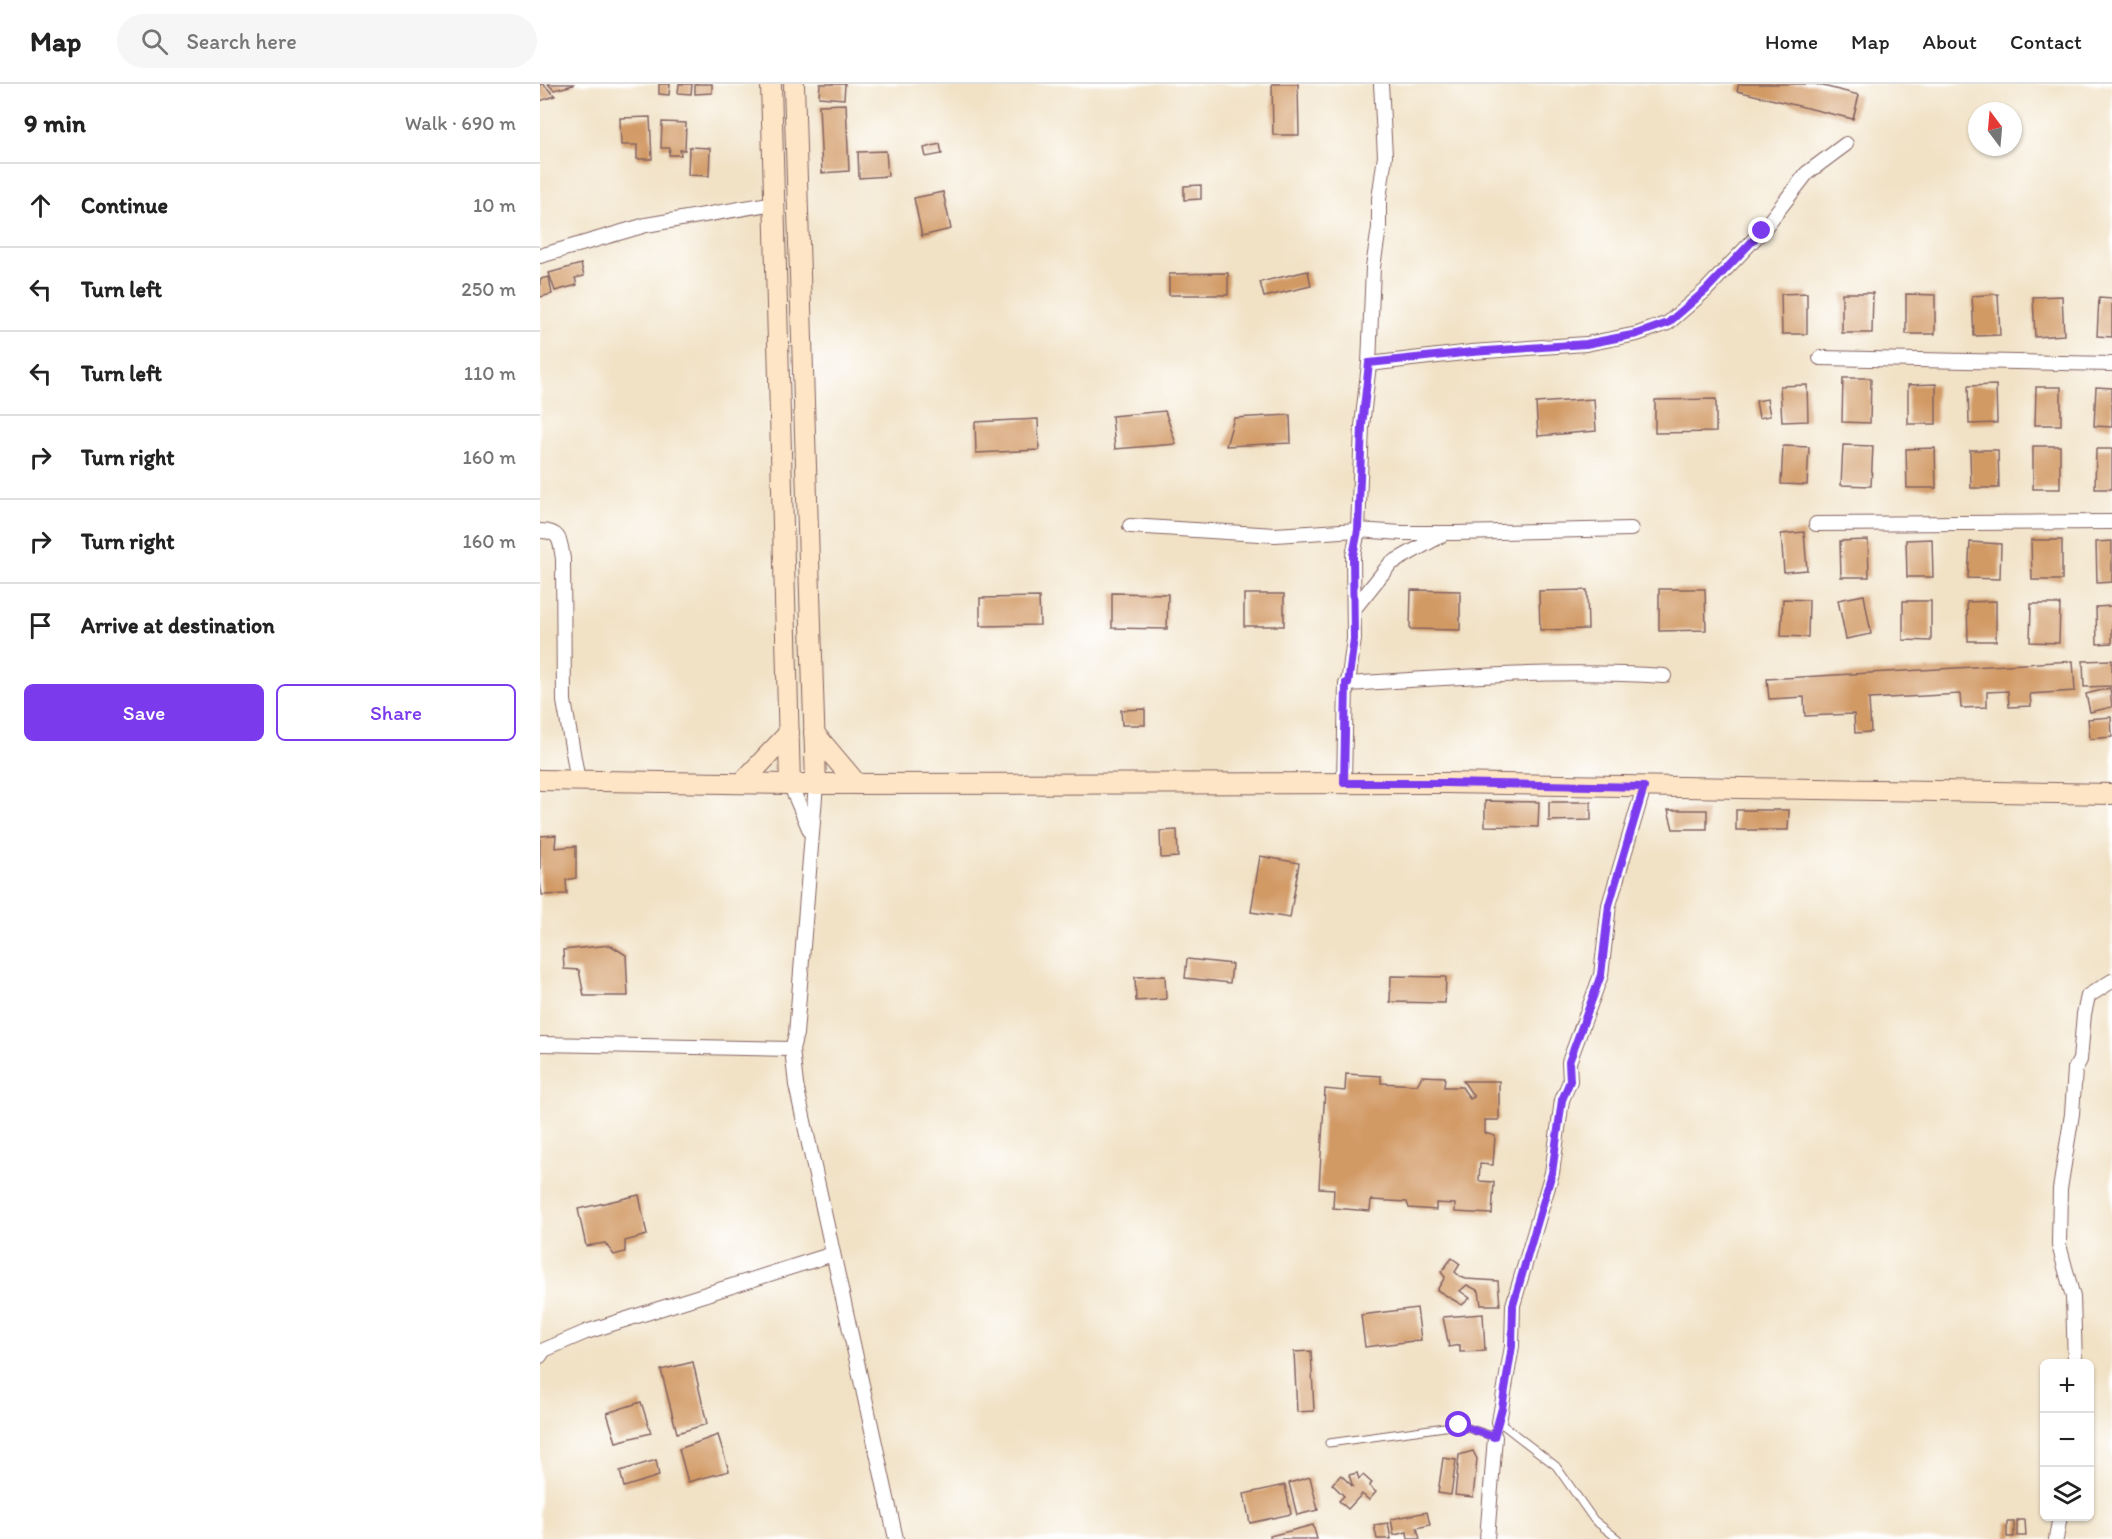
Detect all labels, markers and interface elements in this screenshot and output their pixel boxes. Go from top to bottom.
search box [117,14,537,68]
text: Map [30,24,81,58]
icon: search [138,25,171,58]
text: Search here [186,28,297,55]
text: Home [1765,29,1818,54]
text: Map [1851,29,1890,54]
text: About [1923,29,1977,54]
text: Contact [2010,29,2082,54]
north arrow [1968,102,2022,156]
text: 9 min [24,107,86,139]
text: Walk · 690 m [405,111,516,135]
icon: ahead [24,189,57,222]
text: Continue [81,192,168,219]
text: 10 m [473,193,516,217]
route end [1748,217,1774,243]
icon: left [24,273,57,306]
text: Turn left [81,276,162,303]
text: 250 m [461,277,516,301]
icon: left [24,357,57,390]
text: Turn left [81,360,162,387]
text: 110 m [464,361,516,385]
icon: right [24,441,57,474]
text: Turn right [81,444,175,471]
text: 160 m [463,445,516,469]
icon: right [24,525,57,558]
text: Turn right [81,528,175,555]
text: 160 m [463,529,516,553]
icon: arrive [24,609,57,642]
text: Arrive at destination [81,612,275,639]
button: Save [24,684,264,741]
button: Share [276,684,516,741]
map controls [2040,1359,2094,1521]
button: + [2040,1359,2094,1413]
route start [1445,1411,1471,1437]
button: − [2040,1413,2094,1467]
button: layers [2040,1467,2094,1521]

